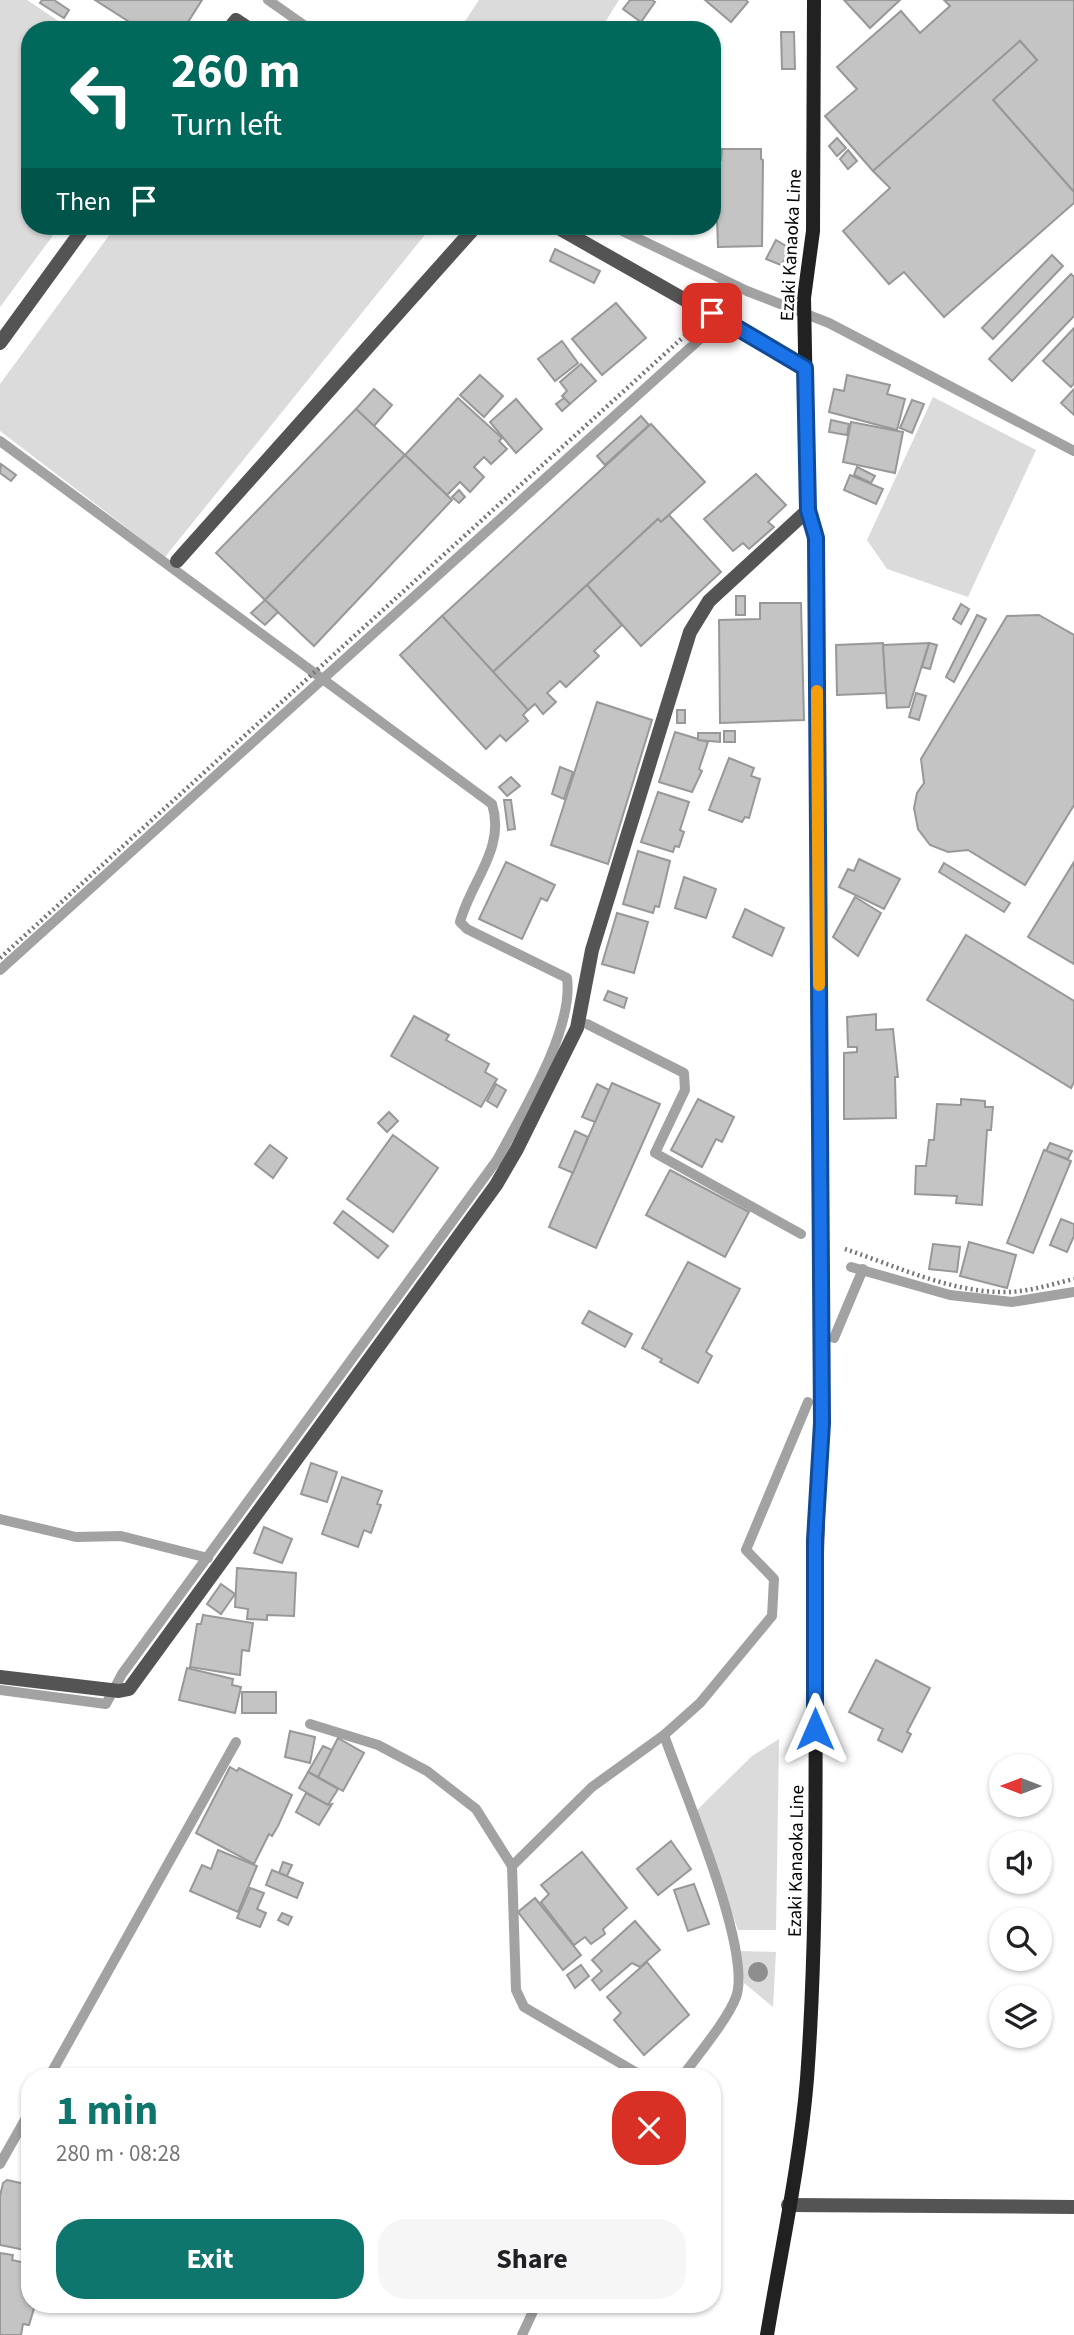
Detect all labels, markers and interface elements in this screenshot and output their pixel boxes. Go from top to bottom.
text: 260 m [171,37,300,107]
icon: left [56,49,147,140]
text: Turn left [171,102,282,148]
street label: Ezaki Kanaoka Line [774,168,809,322]
icon: arrive [125,182,163,220]
text: Then [56,183,111,220]
pin [682,283,742,343]
icon: arrive [693,294,731,332]
position arrow [778,1692,852,1766]
north arrow [989,1754,1052,1816]
map controls [989,1754,1052,2048]
street label: Ezaki Kanaoka Line [782,1785,811,1937]
button: sound [989,1831,1052,1894]
button: search [989,1908,1052,1971]
button: layers [989,1985,1052,2048]
text: 1 min [56,2081,158,2141]
button: close [612,2091,686,2165]
text: 280 m · 08:28 [56,2137,180,2170]
button: Exit [56,2219,364,2299]
button: Share [378,2219,686,2299]

